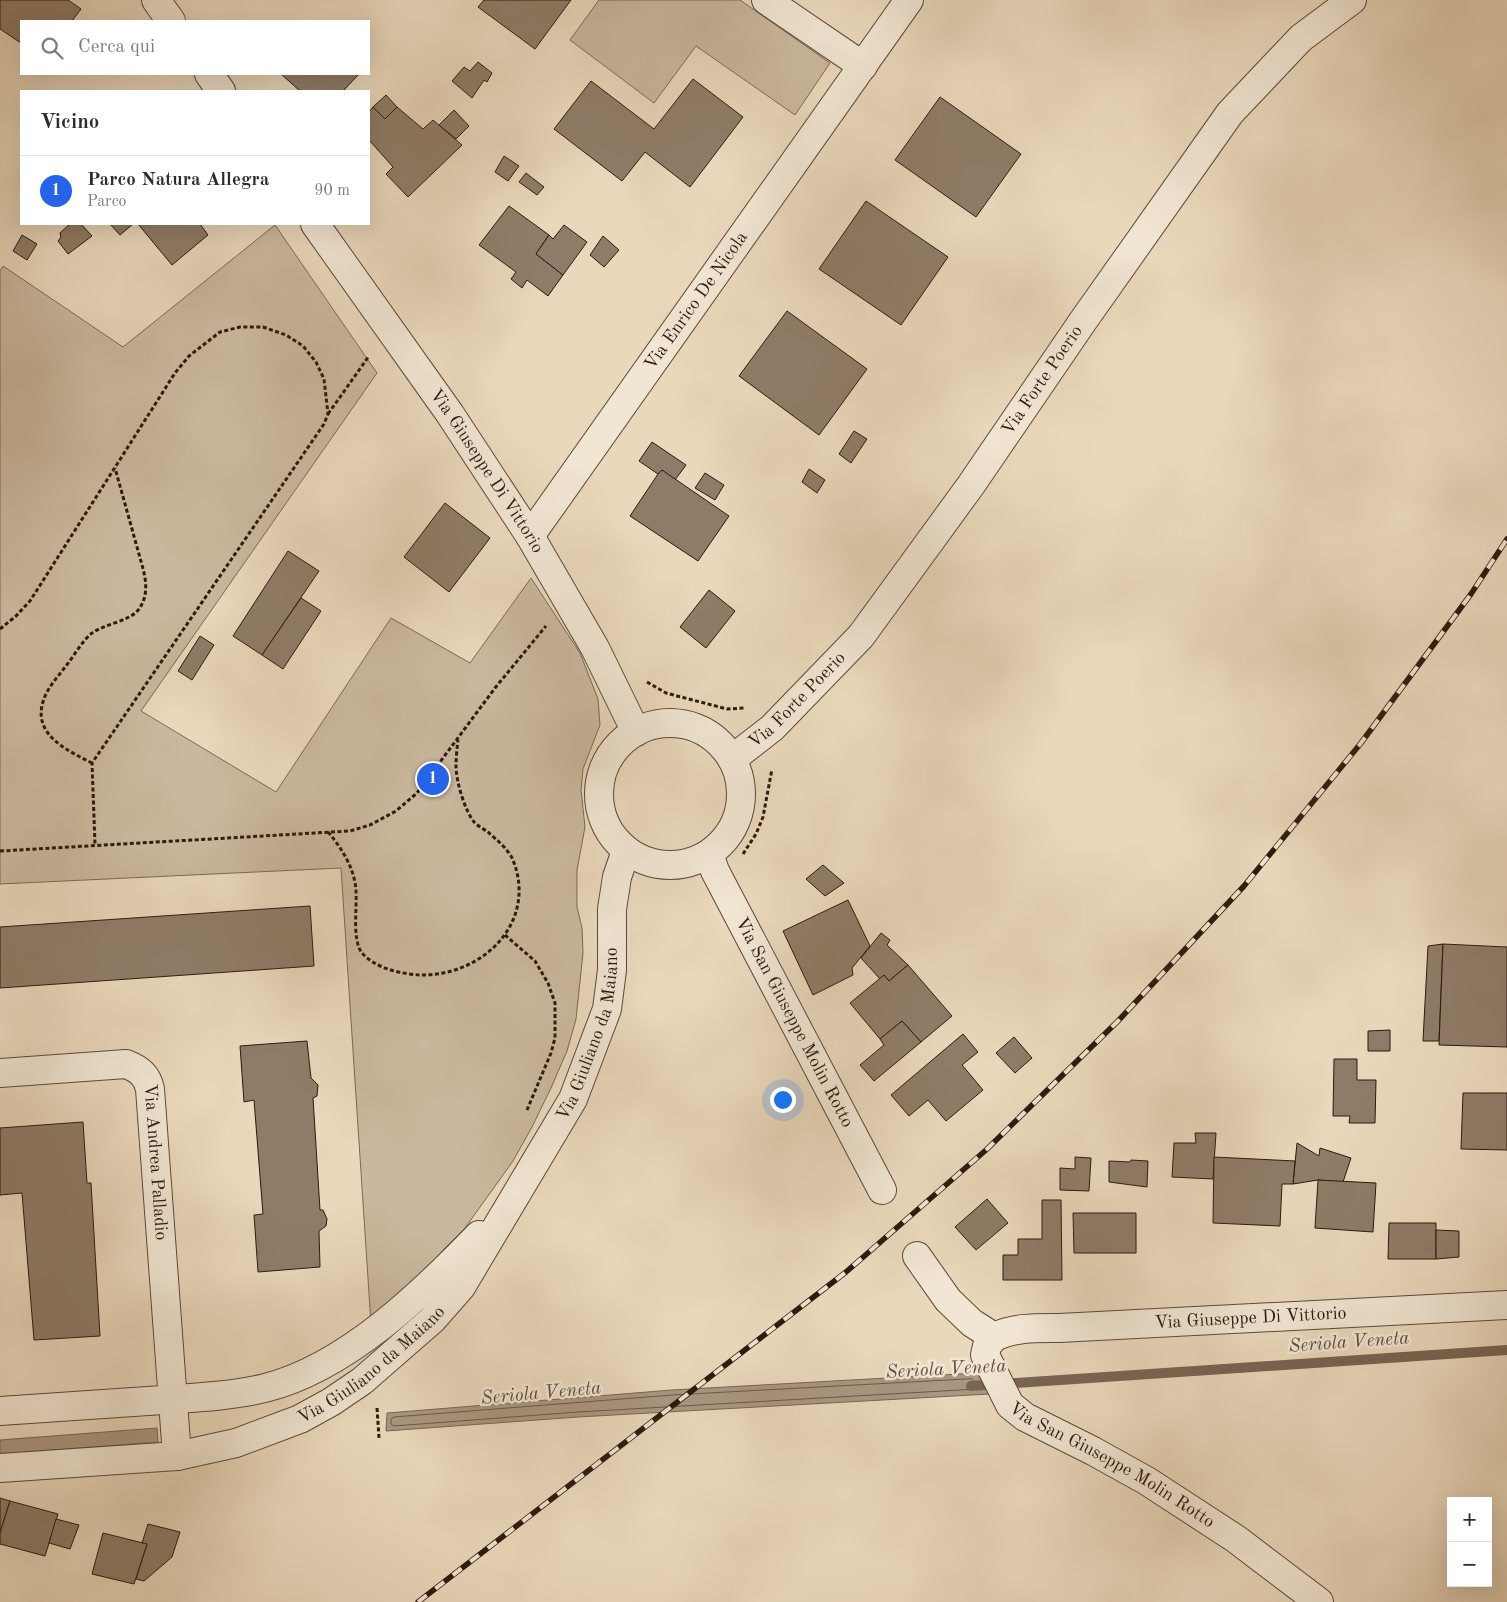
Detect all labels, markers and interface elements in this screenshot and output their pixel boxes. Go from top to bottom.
search box [20,20,370,75]
icon: search [38,34,66,62]
text: Cerca qui [78,38,155,57]
text: Vicino [40,112,99,133]
text: Parco Natura Allegra [87,171,269,190]
text: 1 [51,183,61,199]
text: 90 m [314,183,350,199]
text: Parco [87,194,127,210]
street label: Via Enrico De Nicola [641,228,751,373]
street label: Via Forte Poerio [999,322,1086,439]
street label: Via Giuseppe Di Vittorio [426,386,547,556]
street label: Via Forte Poerio [745,649,849,752]
pin: 1 [417,760,449,798]
street label: Via San Giuseppe Molin Rotto [732,915,857,1130]
street label: Via Giuliano da Maiano [553,947,621,1124]
street label: Via Andrea Palladio [141,1083,170,1241]
your location [770,1087,796,1113]
street label: Via Giuliano da Maiano [295,1303,449,1427]
street label: Via Giuseppe Di Vittorio [1154,1304,1347,1332]
water label: Seriola Veneta [1288,1329,1410,1357]
water label: Seriola Veneta [885,1357,1007,1383]
water label: Seriola Veneta [480,1379,602,1409]
street label: Via San Giuseppe Molin Rotto [1005,1399,1218,1531]
map controls [1447,1497,1492,1587]
button: + [1447,1497,1492,1542]
button: − [1447,1542,1492,1587]

